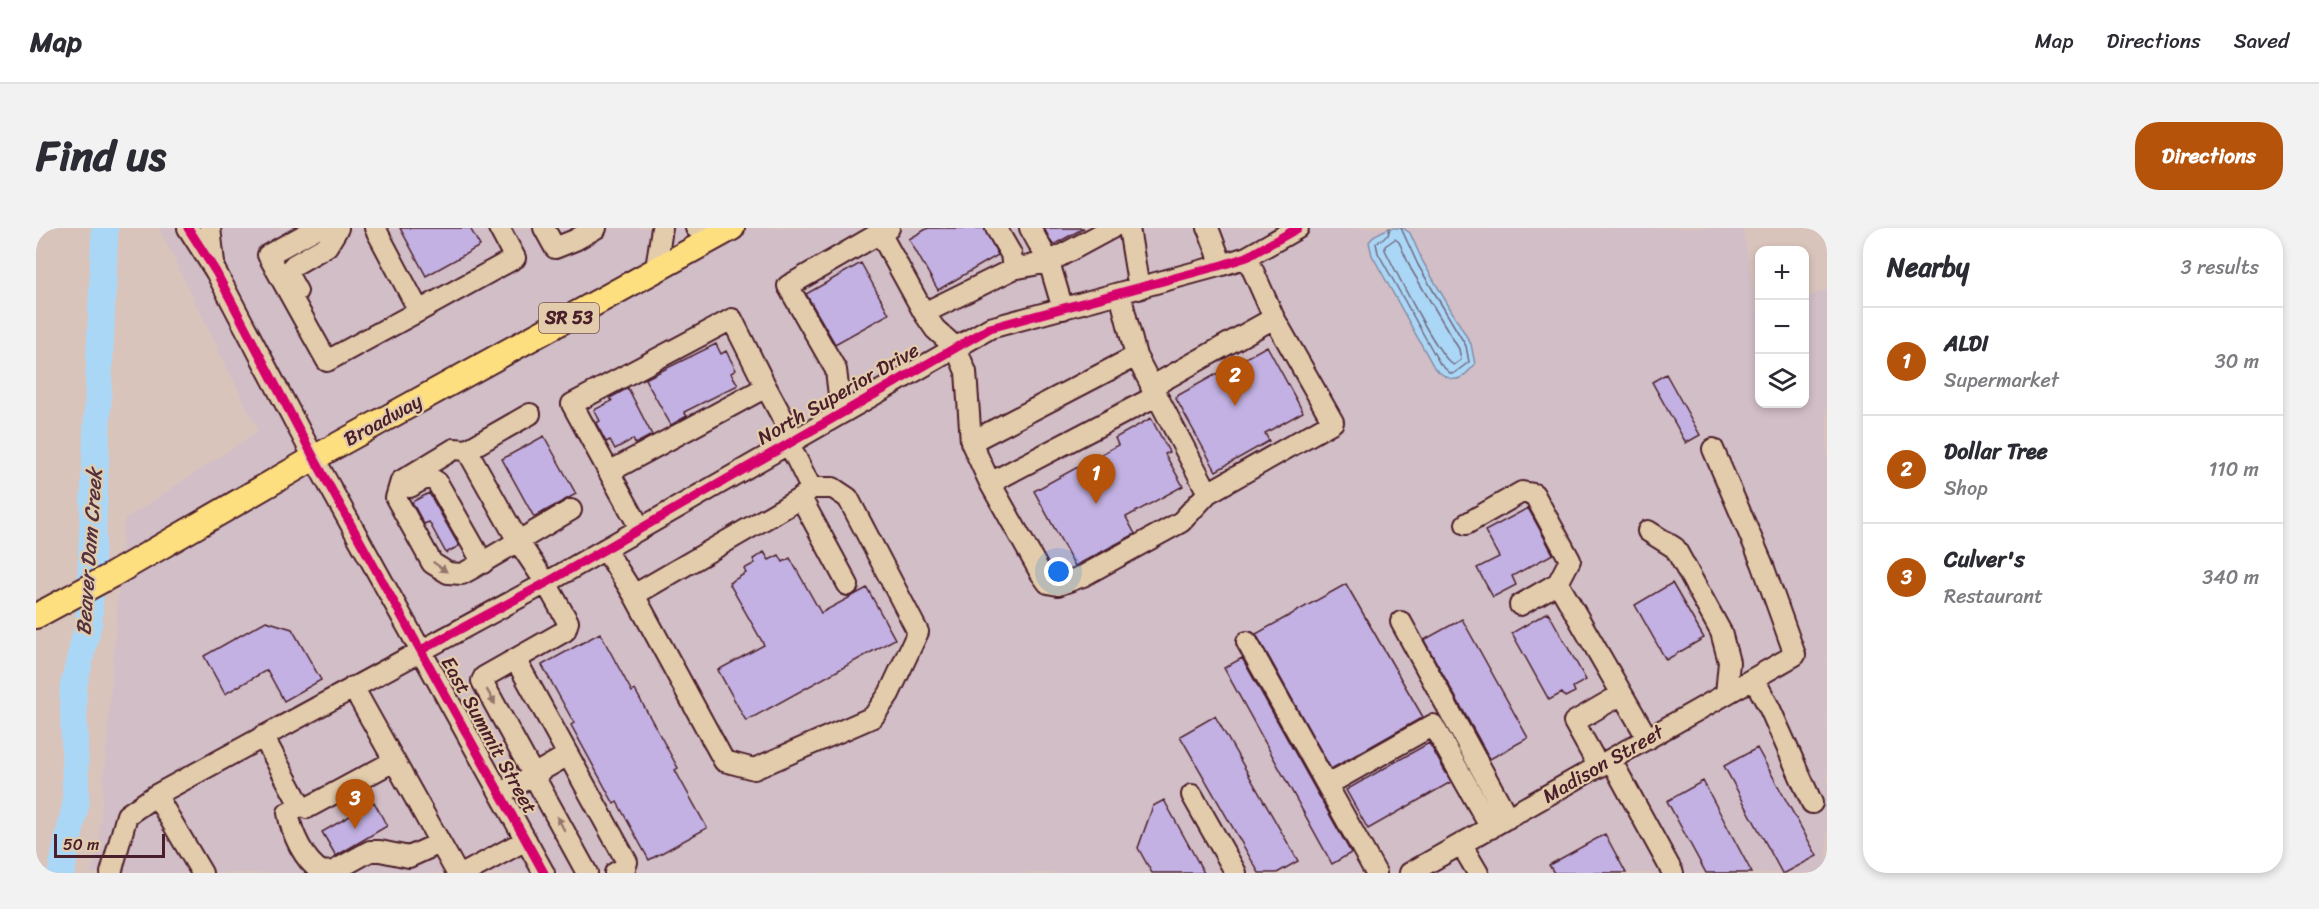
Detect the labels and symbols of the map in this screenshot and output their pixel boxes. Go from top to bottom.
road number: SR 53 [539,303,599,333]
street label: North Superior Drive [750,333,926,455]
pin: 2 [1216,356,1254,406]
street label: Broadway [337,384,430,456]
pin: 1 [1076,454,1116,504]
water label: Beaver Dam Creek [64,465,114,637]
your location [1044,557,1073,586]
one-way arrow [431,561,447,573]
street label: East Summit Street [431,650,547,821]
one-way arrow [486,689,496,706]
street label: Madison Street [1535,714,1671,813]
pin: 3 [336,780,374,829]
one-way arrow [556,815,566,832]
scale bar [54,831,165,858]

